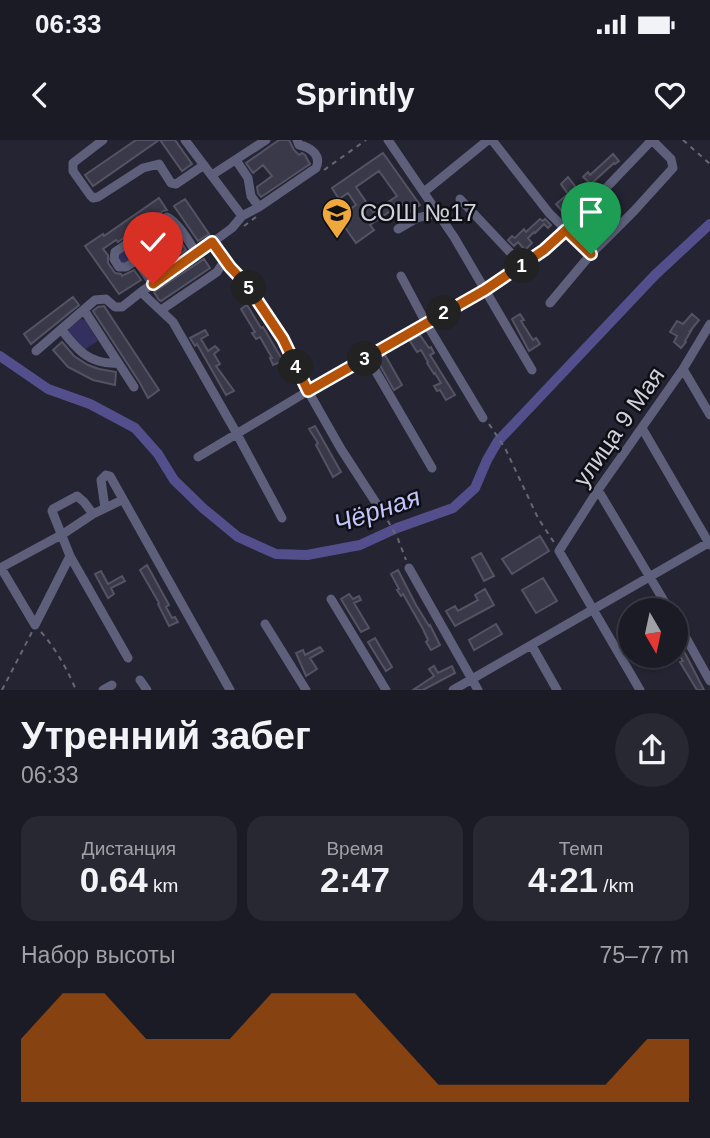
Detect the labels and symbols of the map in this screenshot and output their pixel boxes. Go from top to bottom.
pin [561,182,621,254]
school or university icon: СОШ №17 [320,196,354,240]
place label: СОШ №17 [360,199,477,226]
pin [123,212,183,284]
pin: 1 [504,248,540,284]
pin: 5 [232,270,266,306]
pin: 2 [426,296,462,330]
pin: 3 [348,342,382,376]
pin: 4 [278,350,314,384]
street label: улица 9 Мая [568,362,670,491]
water label: Чёрная [330,481,424,539]
north arrow [618,598,688,668]

